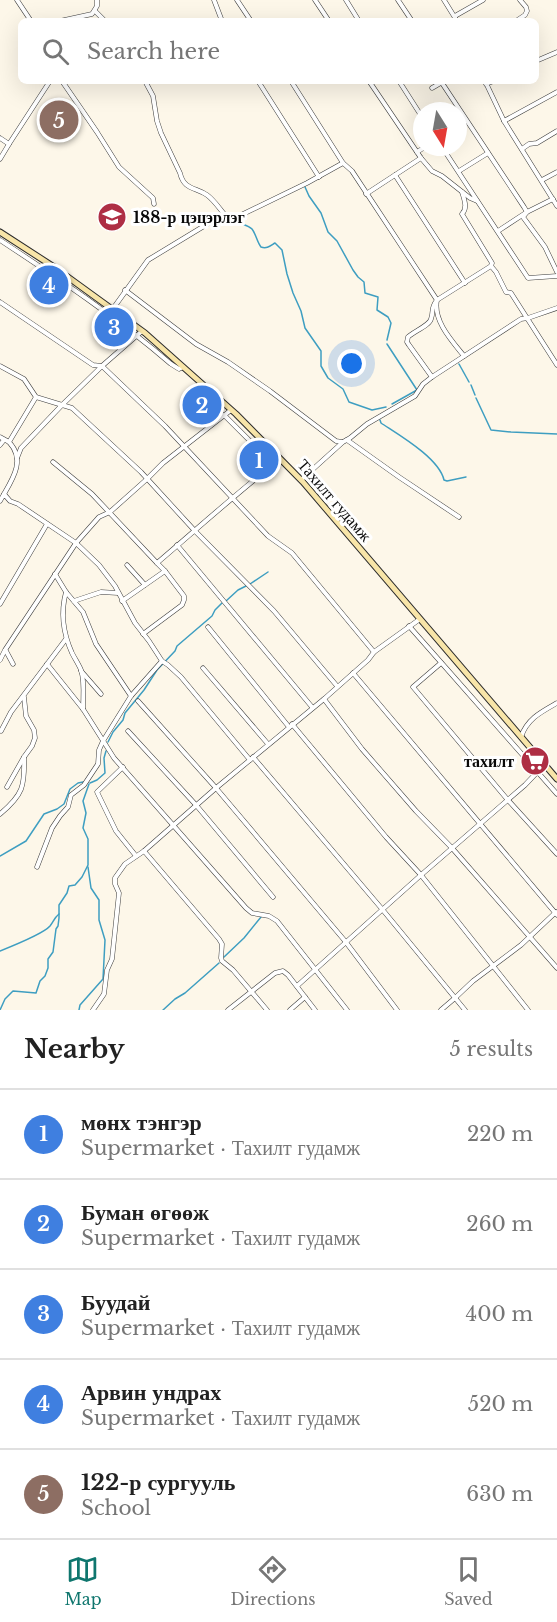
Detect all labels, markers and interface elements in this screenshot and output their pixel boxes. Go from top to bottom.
search box [18,18,539,84]
icon: search [39,35,72,68]
text: Search here [87,38,220,65]
pin: 5 [40,98,78,142]
north arrow [413,102,467,156]
school or university icon: 188-р цэцэрлэг [96,201,128,233]
place label: 188-р цэцэрлэг [133,207,245,227]
pin: 4 [29,262,68,308]
pin: 3 [94,304,134,350]
your location [337,349,366,378]
pin: 2 [182,382,222,428]
pin: 1 [240,438,278,482]
street label: Тахилт гудамж [294,455,377,546]
supermarket icon: тахилт [519,745,551,777]
place label: тахилт [464,751,514,771]
text: Nearby [24,1033,125,1065]
text: 5 results [450,1037,533,1061]
text: мөнх тэнгэр [81,1109,202,1136]
text: 1 [39,1122,48,1146]
text: 220 m [467,1122,533,1146]
text: Supermarket · Тахилт гудамж [81,1136,360,1160]
text: Буман өгөөж [81,1199,209,1226]
text: 2 [37,1212,50,1236]
text: 260 m [466,1212,533,1236]
text: Supermarket · Тахилт гудамж [81,1226,360,1250]
text: Буудай [81,1289,150,1316]
text: 3 [37,1302,50,1326]
text: 400 m [466,1302,533,1326]
text: Supermarket · Тахилт гудамж [81,1316,360,1340]
text: Арвин ундрах [81,1379,221,1406]
text: 4 [37,1392,50,1416]
text: 520 m [468,1392,533,1416]
text: Supermarket · Тахилт гудамж [81,1406,360,1430]
text: 122-р сургууль [81,1469,236,1496]
text: 5 [38,1482,49,1506]
text: 630 m [466,1482,533,1506]
text: School [81,1496,151,1520]
tab: Map [64,1553,102,1609]
tab: Directions [230,1553,315,1609]
tab: Saved [444,1553,493,1609]

